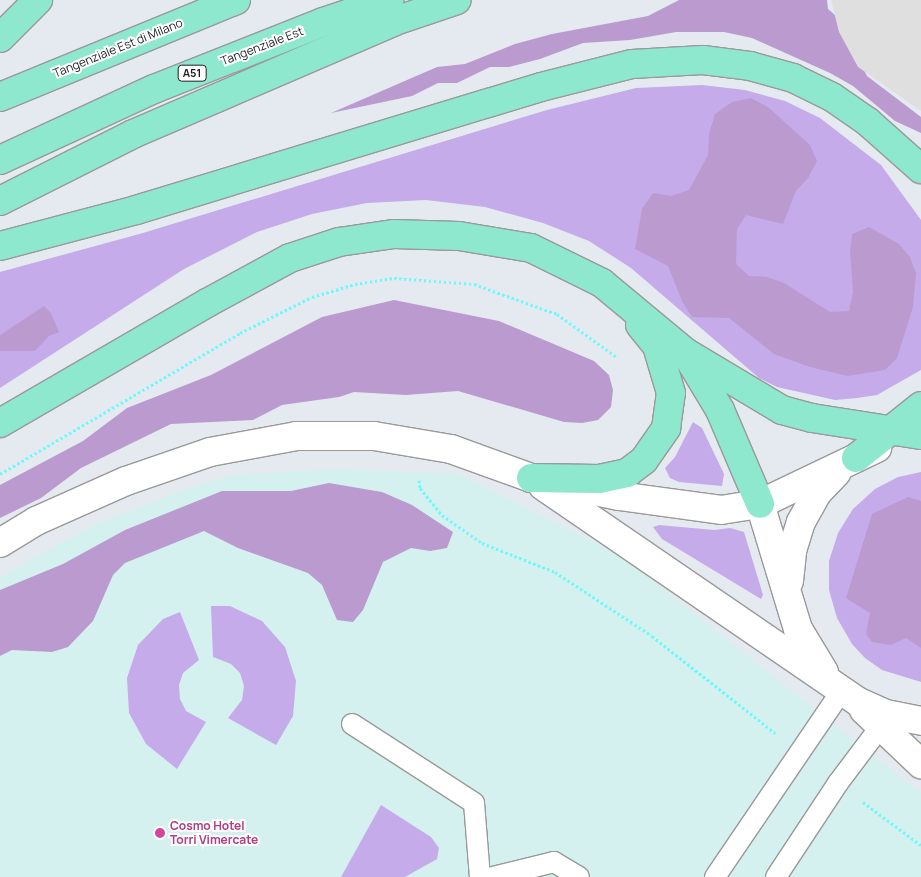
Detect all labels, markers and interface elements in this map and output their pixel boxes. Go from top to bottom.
street label: Tangenziale Est di Milano [51,15,185,81]
street label: Tangenziale Est [219,24,305,68]
road number: A51 [177,64,207,82]
place label: Cosmo Hotel Torri Vimercate [170,819,258,847]
marker: Cosmo Hotel Torri Vimercate [154,827,166,839]

